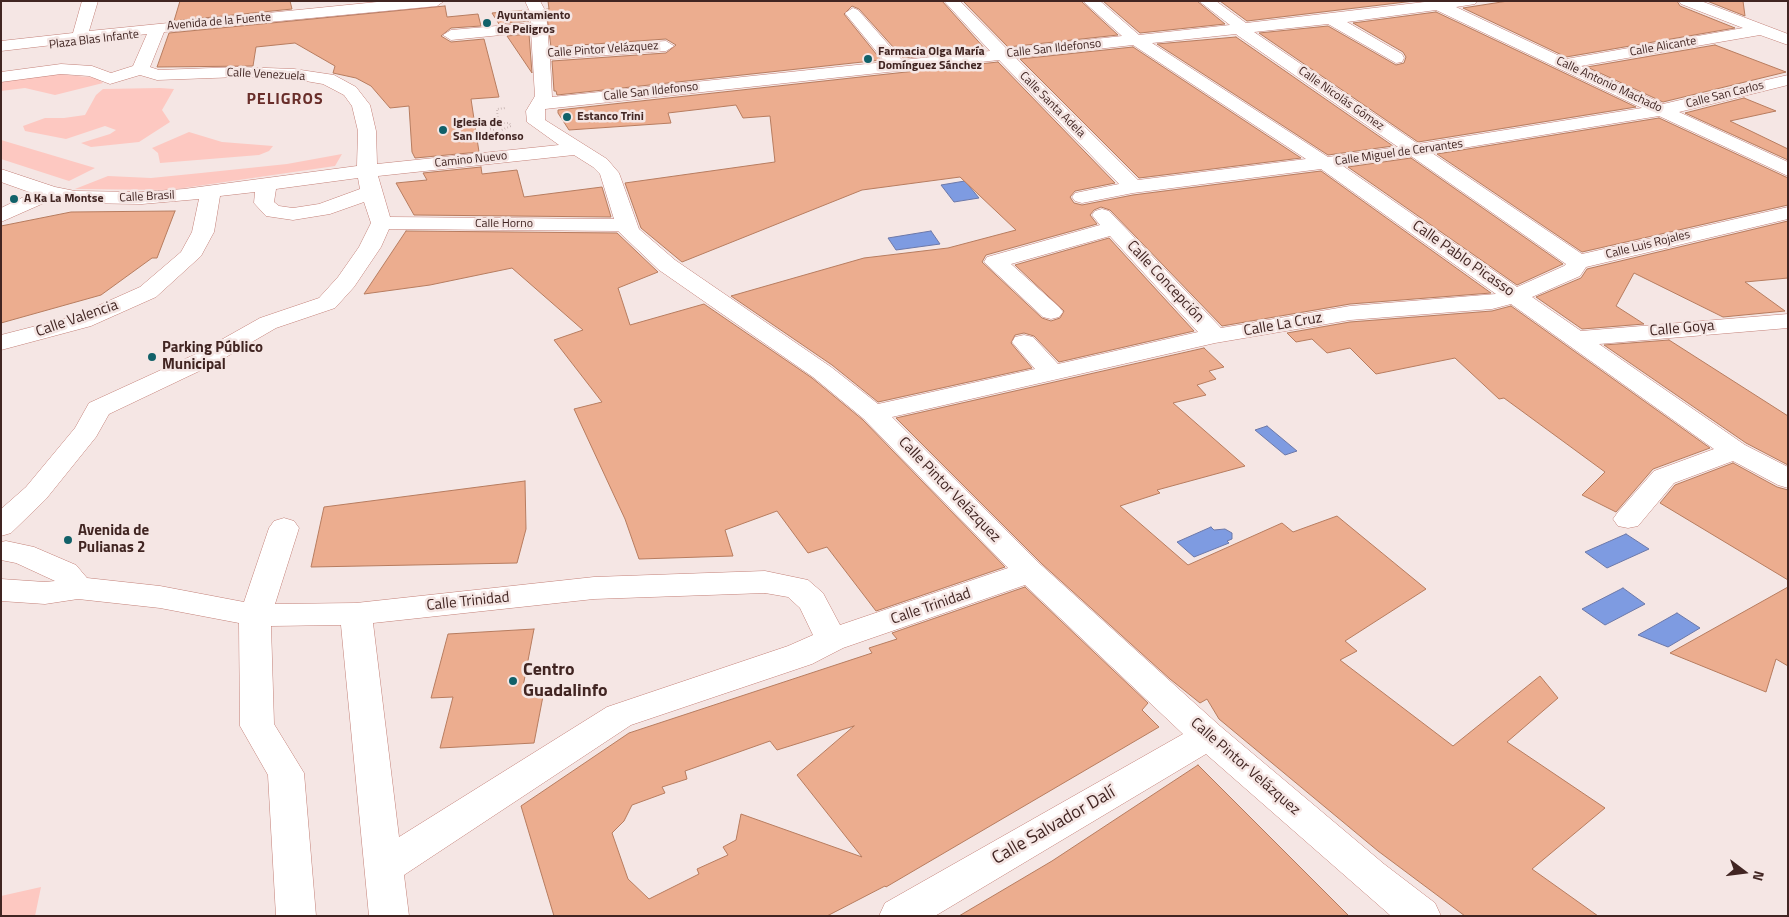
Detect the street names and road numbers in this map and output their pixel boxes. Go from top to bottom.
street label: Avenida de la Fuente [166,10,272,34]
street label: Plaza Blas Infante [48,27,140,53]
street label: Calle Alicante [1629,34,1697,60]
street label: Calle San Ildefonso [1006,37,1102,61]
street label: Calle Pintor Velázquez [547,39,659,61]
street label: Calle Antonio Machado [1554,54,1664,116]
street label: Calle Nicolás Gómez [1295,64,1387,134]
street label: Calle Venezuela [226,66,306,84]
street label: Calle Santa Adela [1016,69,1088,141]
street label: Calle San Carlos [1685,78,1765,112]
street label: Calle San Ildefonso [603,80,699,104]
street label: Calle Miguel de Cervantes [1334,137,1464,169]
street label: Camino Nuevo [434,149,508,171]
street label: Calle Brasil [119,188,175,206]
street label: Calle Horno [475,217,533,231]
street label: Calle Pablo Picasso [1408,217,1518,301]
street label: Calle Luis Rojales [1604,228,1692,262]
street label: Calle Concepción [1123,237,1207,327]
street label: Calle Valencia [34,297,120,341]
street label: Calle La Cruz [1242,309,1324,341]
street label: Calle Goya [1649,317,1715,341]
street label: Calle Pintor Velázquez [894,434,1004,546]
street label: Calle Trinidad [889,585,973,629]
street label: Calle Trinidad [426,589,510,615]
street label: Calle Pintor Velázquez [1187,715,1303,819]
street label: Calle Salvador Dalí [989,782,1119,870]

